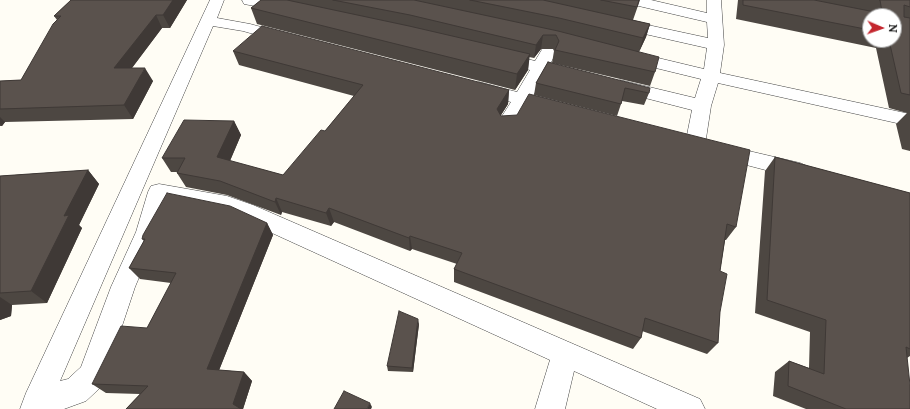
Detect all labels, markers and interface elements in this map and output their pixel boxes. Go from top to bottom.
north arrow [862,8,902,48]
text: N [886,24,900,33]

